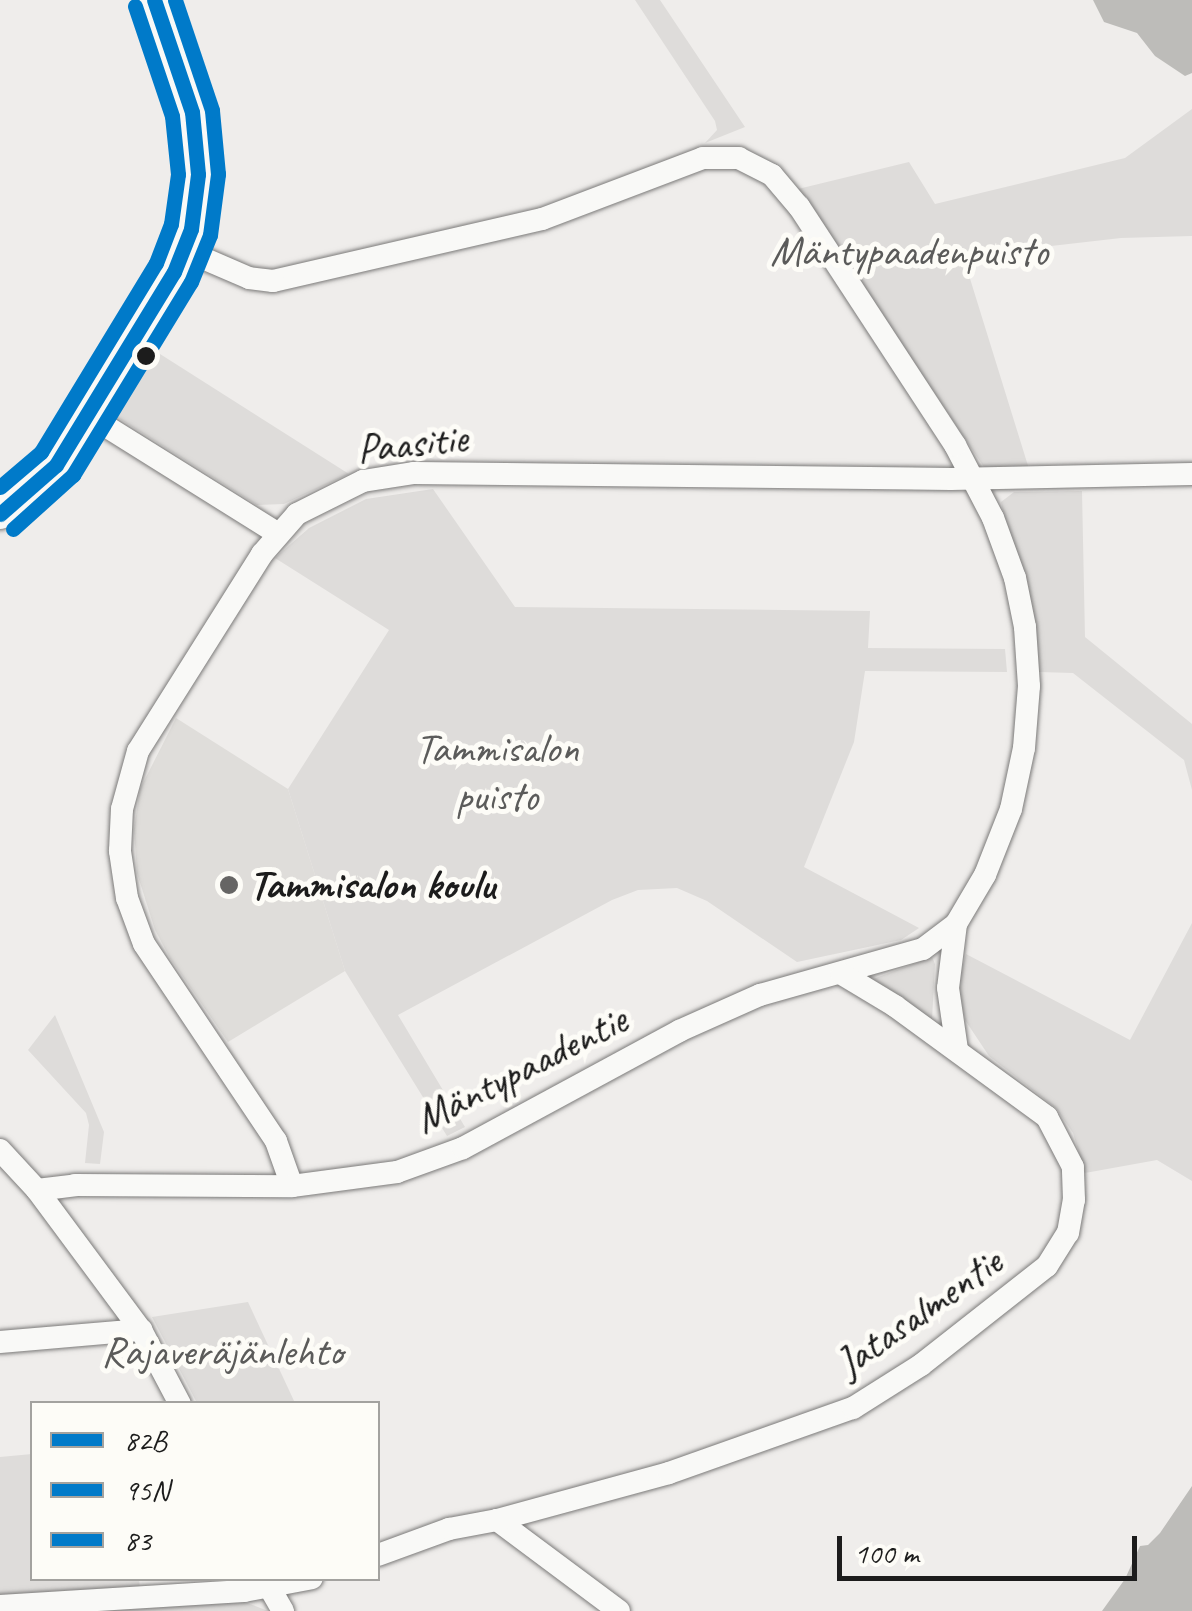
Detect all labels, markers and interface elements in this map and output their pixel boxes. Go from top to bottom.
park label: Mäntypaadenpuisto [770,227,1048,277]
unlabelled marker [136,346,156,366]
street label: Paasitie [354,413,470,475]
park label: Tammisalon puisto [415,724,579,822]
place label: Tammisalon koulu [249,860,495,910]
marker: Tammisalon koulu [218,874,240,896]
street label: Mäntypaadentie [406,995,636,1145]
street label: Jatasalmentie [826,1237,1012,1389]
park label: Rajaveräjänlehto [101,1327,343,1377]
legend [30,1401,380,1581]
text: 82B [124,1421,167,1459]
text: 95N [124,1471,169,1509]
scale bar [842,1516,1142,1578]
text: 83 [124,1521,151,1559]
text: 100 m [854,1534,919,1572]

